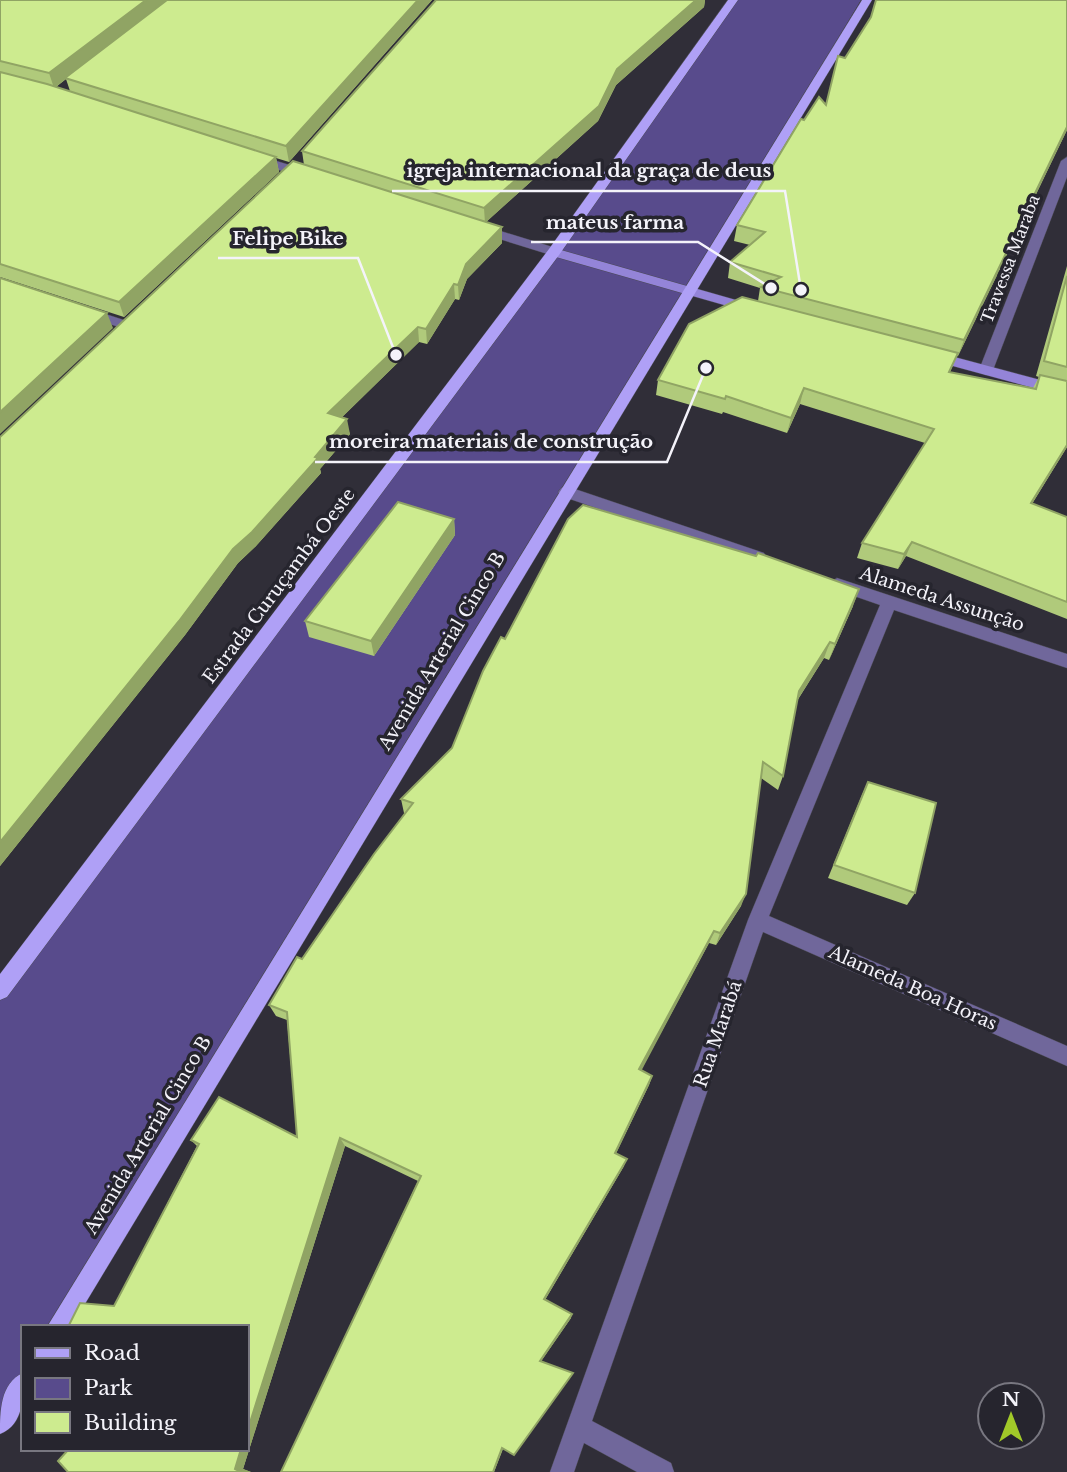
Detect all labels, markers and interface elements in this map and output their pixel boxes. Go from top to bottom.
callout: igreja internacional da graça de deus [392,151,785,191]
text: igreja internacional da graça de deus [407,159,772,182]
street label: Travessa Maraba [976,192,1044,326]
callout: mateus farma [531,202,698,242]
text: mateus farma [546,211,684,234]
callout: Felipe Bike [218,218,358,258]
text: Felipe Bike [232,227,344,250]
callout: moreira materiais de construção [315,422,667,462]
text: moreira materiais de construção [329,430,653,453]
street label: Estrada Curuçambá Oeste [198,484,360,688]
street label: Avenida Arterial Cinco B [374,548,510,755]
street label: Alameda Assunção [856,562,1027,636]
street label: Alameda Boa Horas [825,941,1000,1035]
street label: Rua Marabá [690,978,746,1090]
street label: Avenida Arterial Cinco B [80,1032,216,1239]
legend [21,1325,248,1451]
text: Road [84,1340,140,1366]
text: Park [84,1375,133,1401]
north arrow [976,1381,1046,1451]
text: N [1002,1388,1020,1411]
text: Building [84,1410,177,1436]

